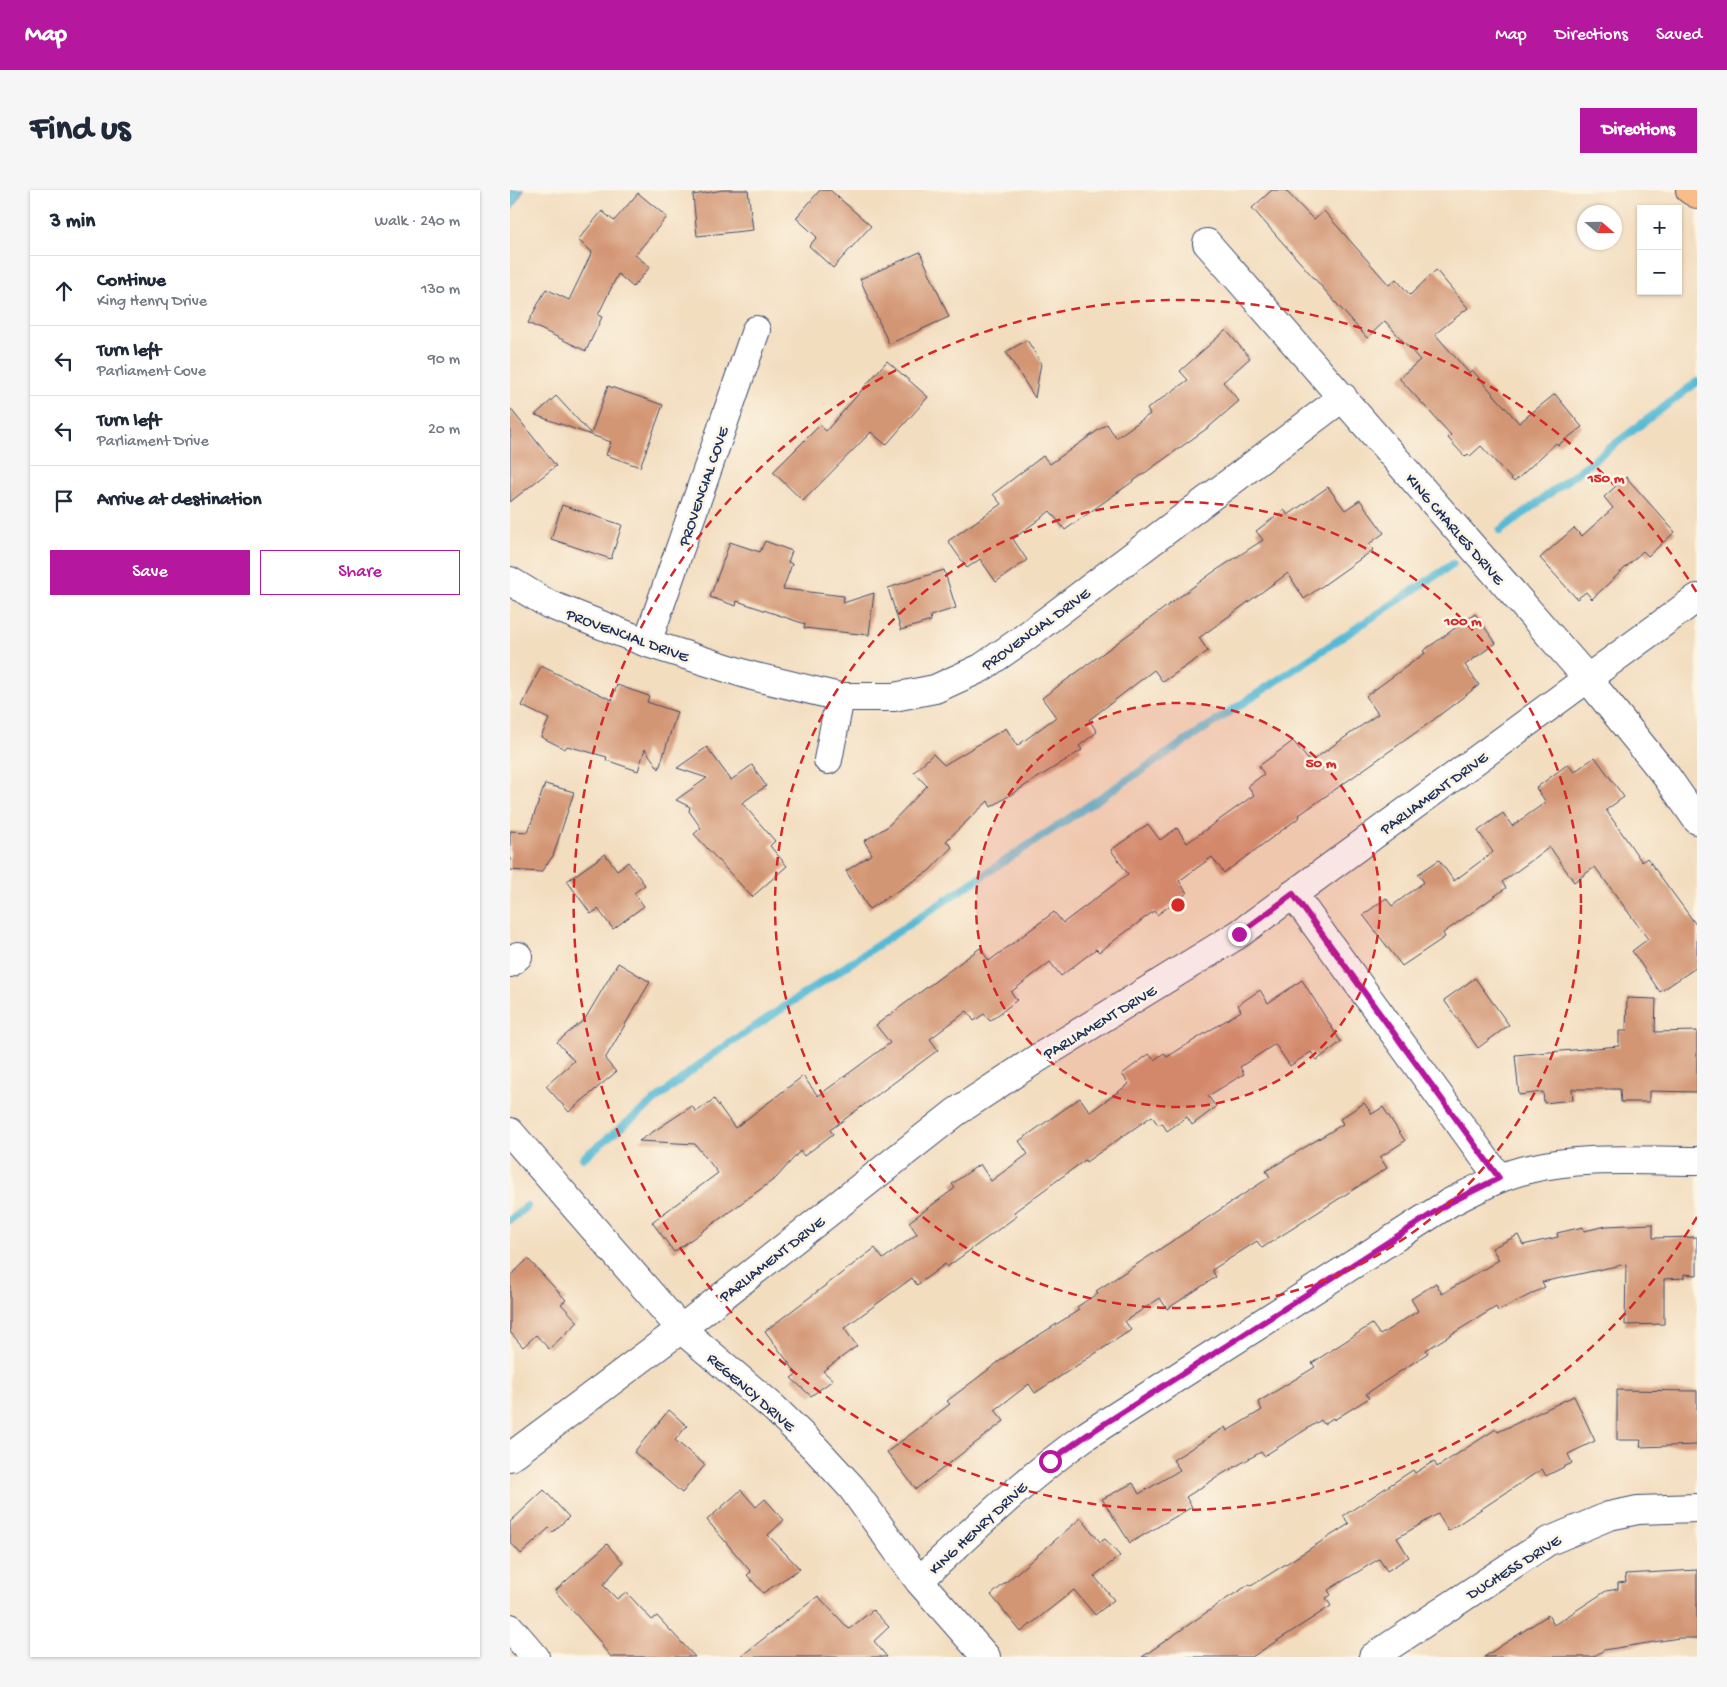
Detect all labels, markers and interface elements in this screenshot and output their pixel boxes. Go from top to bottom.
text: Map [25,21,67,50]
text: Map [1495,25,1527,46]
text: Directions [1555,25,1628,46]
text: Saved [1656,25,1702,46]
button: Directions [1580,108,1697,153]
text: Find us [30,110,130,151]
north arrow [1577,205,1622,250]
map controls [1637,205,1682,295]
button: + [1637,205,1682,250]
text: 3 min [50,210,95,235]
text: Walk · 240 m [375,213,460,232]
button: − [1637,250,1682,295]
text: Continue [97,270,166,293]
icon: ahead [50,277,78,305]
text: 130 m [421,281,460,300]
text: King Henry Drive [97,293,207,312]
text: Turn left [97,340,161,363]
icon: left [50,347,78,375]
text: 90 m [428,351,460,370]
text: Parliament Cove [97,363,206,382]
text: Turn left [97,410,161,433]
icon: left [50,417,78,445]
text: 20 m [428,421,460,440]
street label: PROVENCIAL COVE [676,424,735,550]
text: Parliament Drive [97,433,209,452]
text: 150 m [1587,470,1625,488]
street label: KING CHARLES DRIVE [1400,471,1508,591]
icon: arrive [50,487,78,515]
text: Arrive at destination [97,489,261,512]
button: Save [50,550,250,595]
button: Share [260,550,460,595]
street label: PROVENCIAL DRIVE [978,585,1096,677]
street label: PROVENCIAL DRIVE [562,606,692,669]
text: 100 m [1443,613,1482,631]
street label: PARLIAMENT DRIVE [1377,749,1494,841]
text: 50 m [1306,755,1337,773]
centre of rings [1169,896,1187,914]
route end [1228,923,1251,946]
street label: PARLIAMENT DRIVE [1040,982,1162,1066]
street label: PARLIAMENT DRIVE [716,1213,831,1309]
street label: REGENCY DRIVE [702,1350,798,1438]
route start [1039,1450,1062,1473]
street label: KING HENRY DRIVE [926,1478,1033,1580]
street label: DUCHESS DRIVE [1463,1532,1566,1606]

